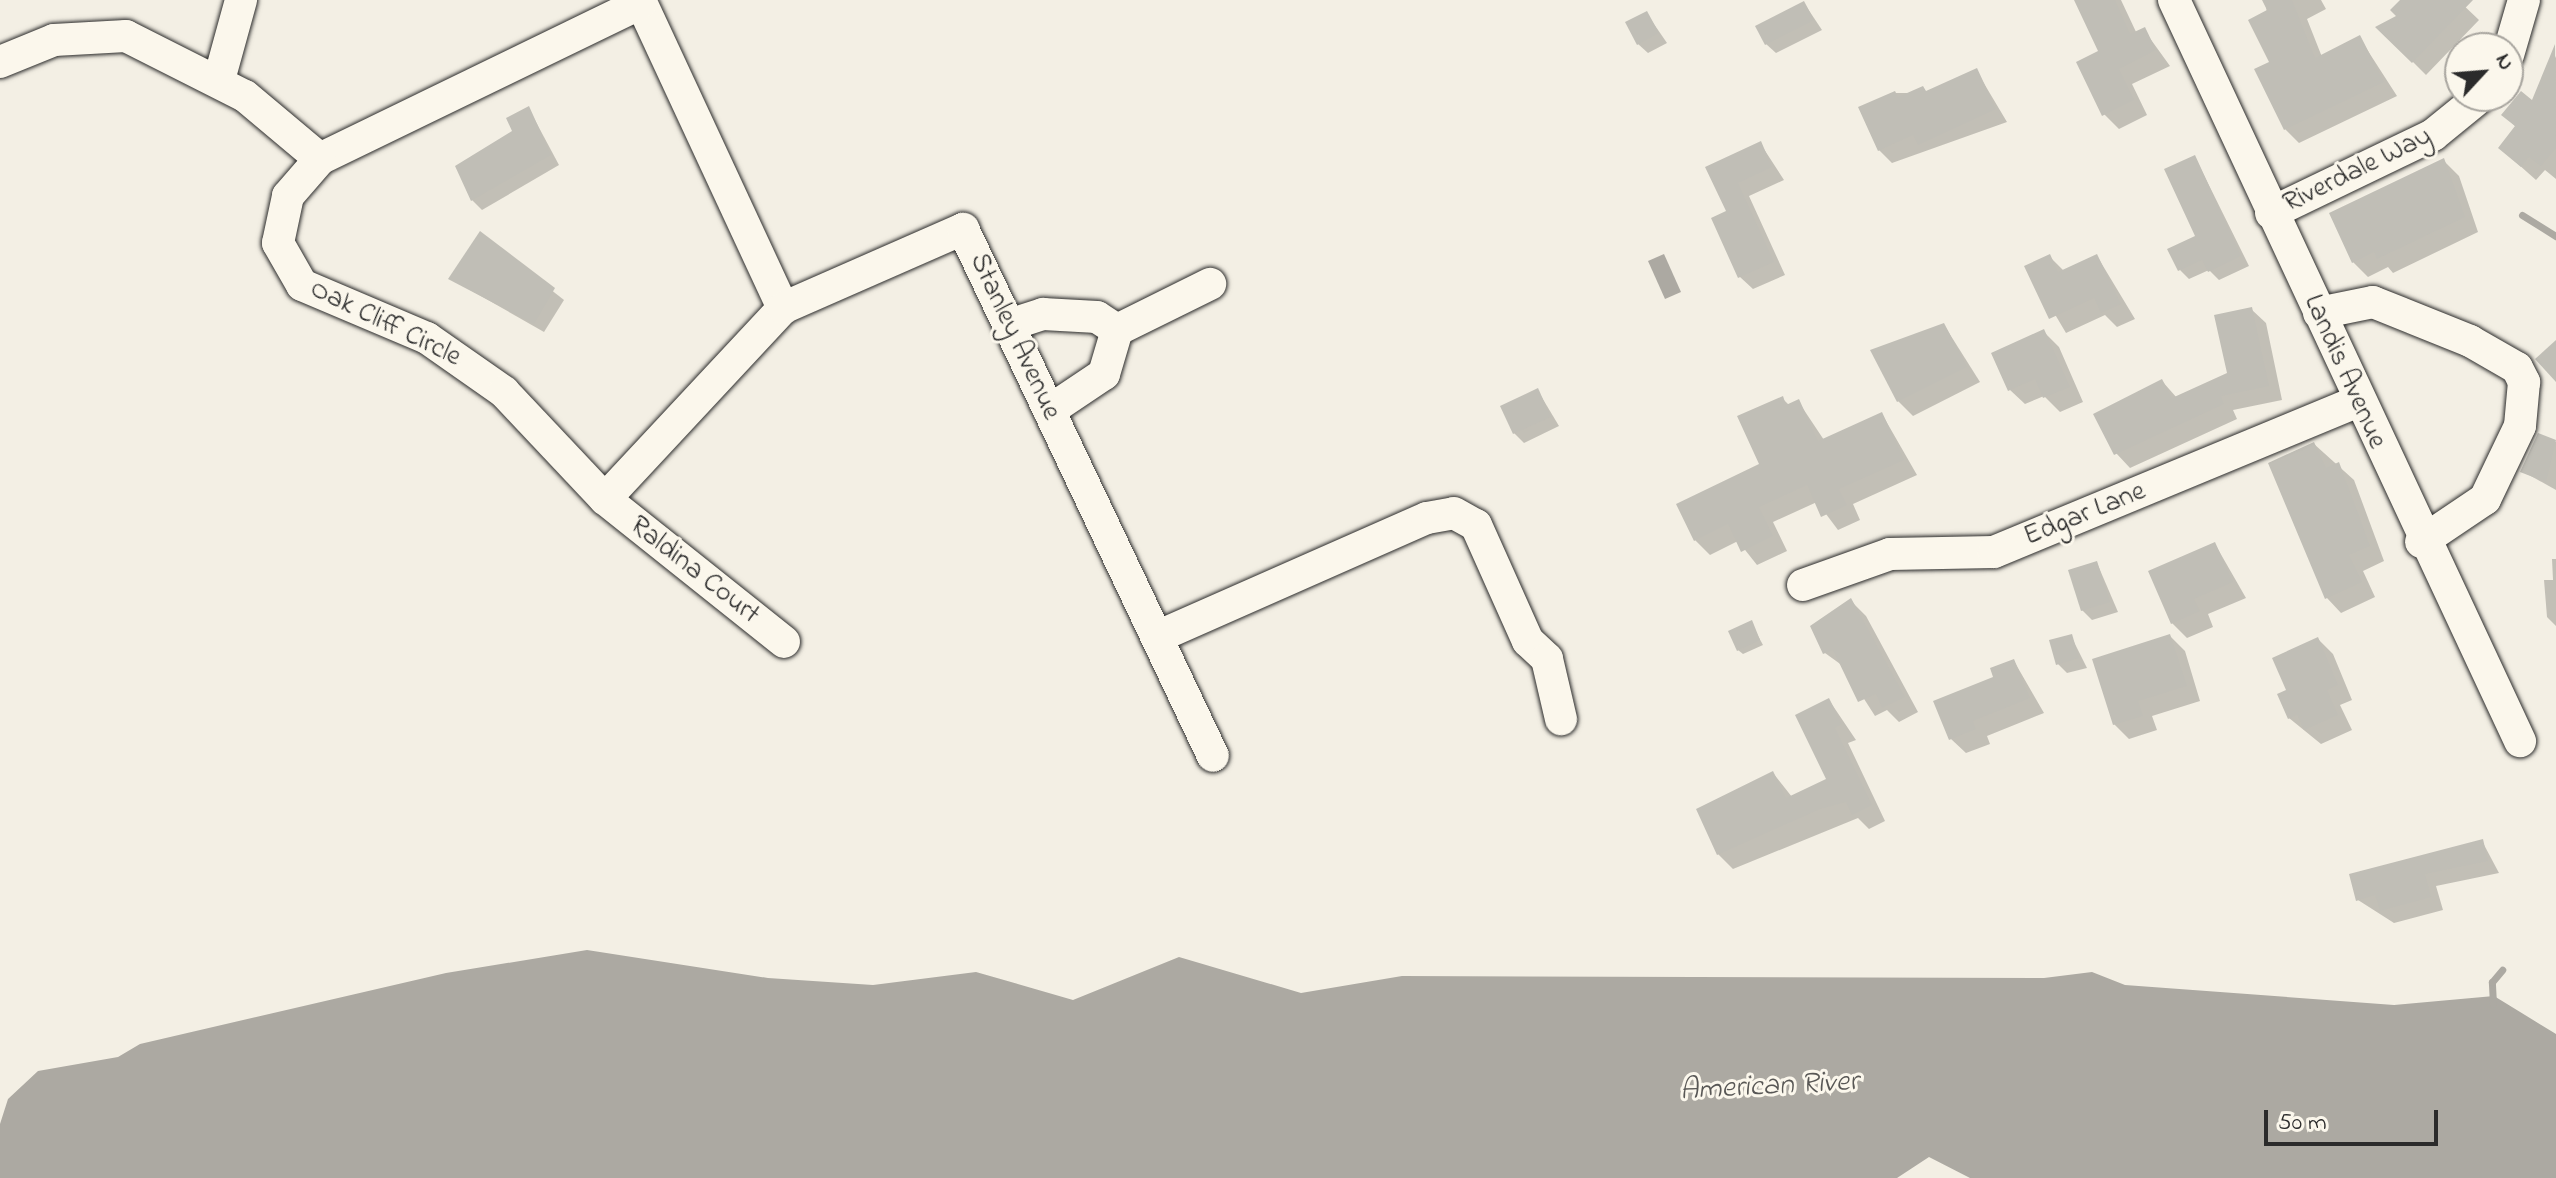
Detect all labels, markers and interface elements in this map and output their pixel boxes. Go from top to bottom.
north arrow [2444,32,2524,112]
text: N [2486,49,2521,76]
street label: Riverdale Way [2278,121,2438,221]
street label: Stanley Avenue [961,248,1067,426]
street label: Oak Cliff Circle [304,273,466,375]
street label: Landis Avenue [2295,290,2393,454]
street label: Edgar Lane [2019,475,2151,555]
street label: Raldina Court [622,510,766,632]
water label: American River [1679,1064,1859,1110]
scale bar [2268,1094,2442,1144]
text: 50 m [2278,1106,2327,1141]

